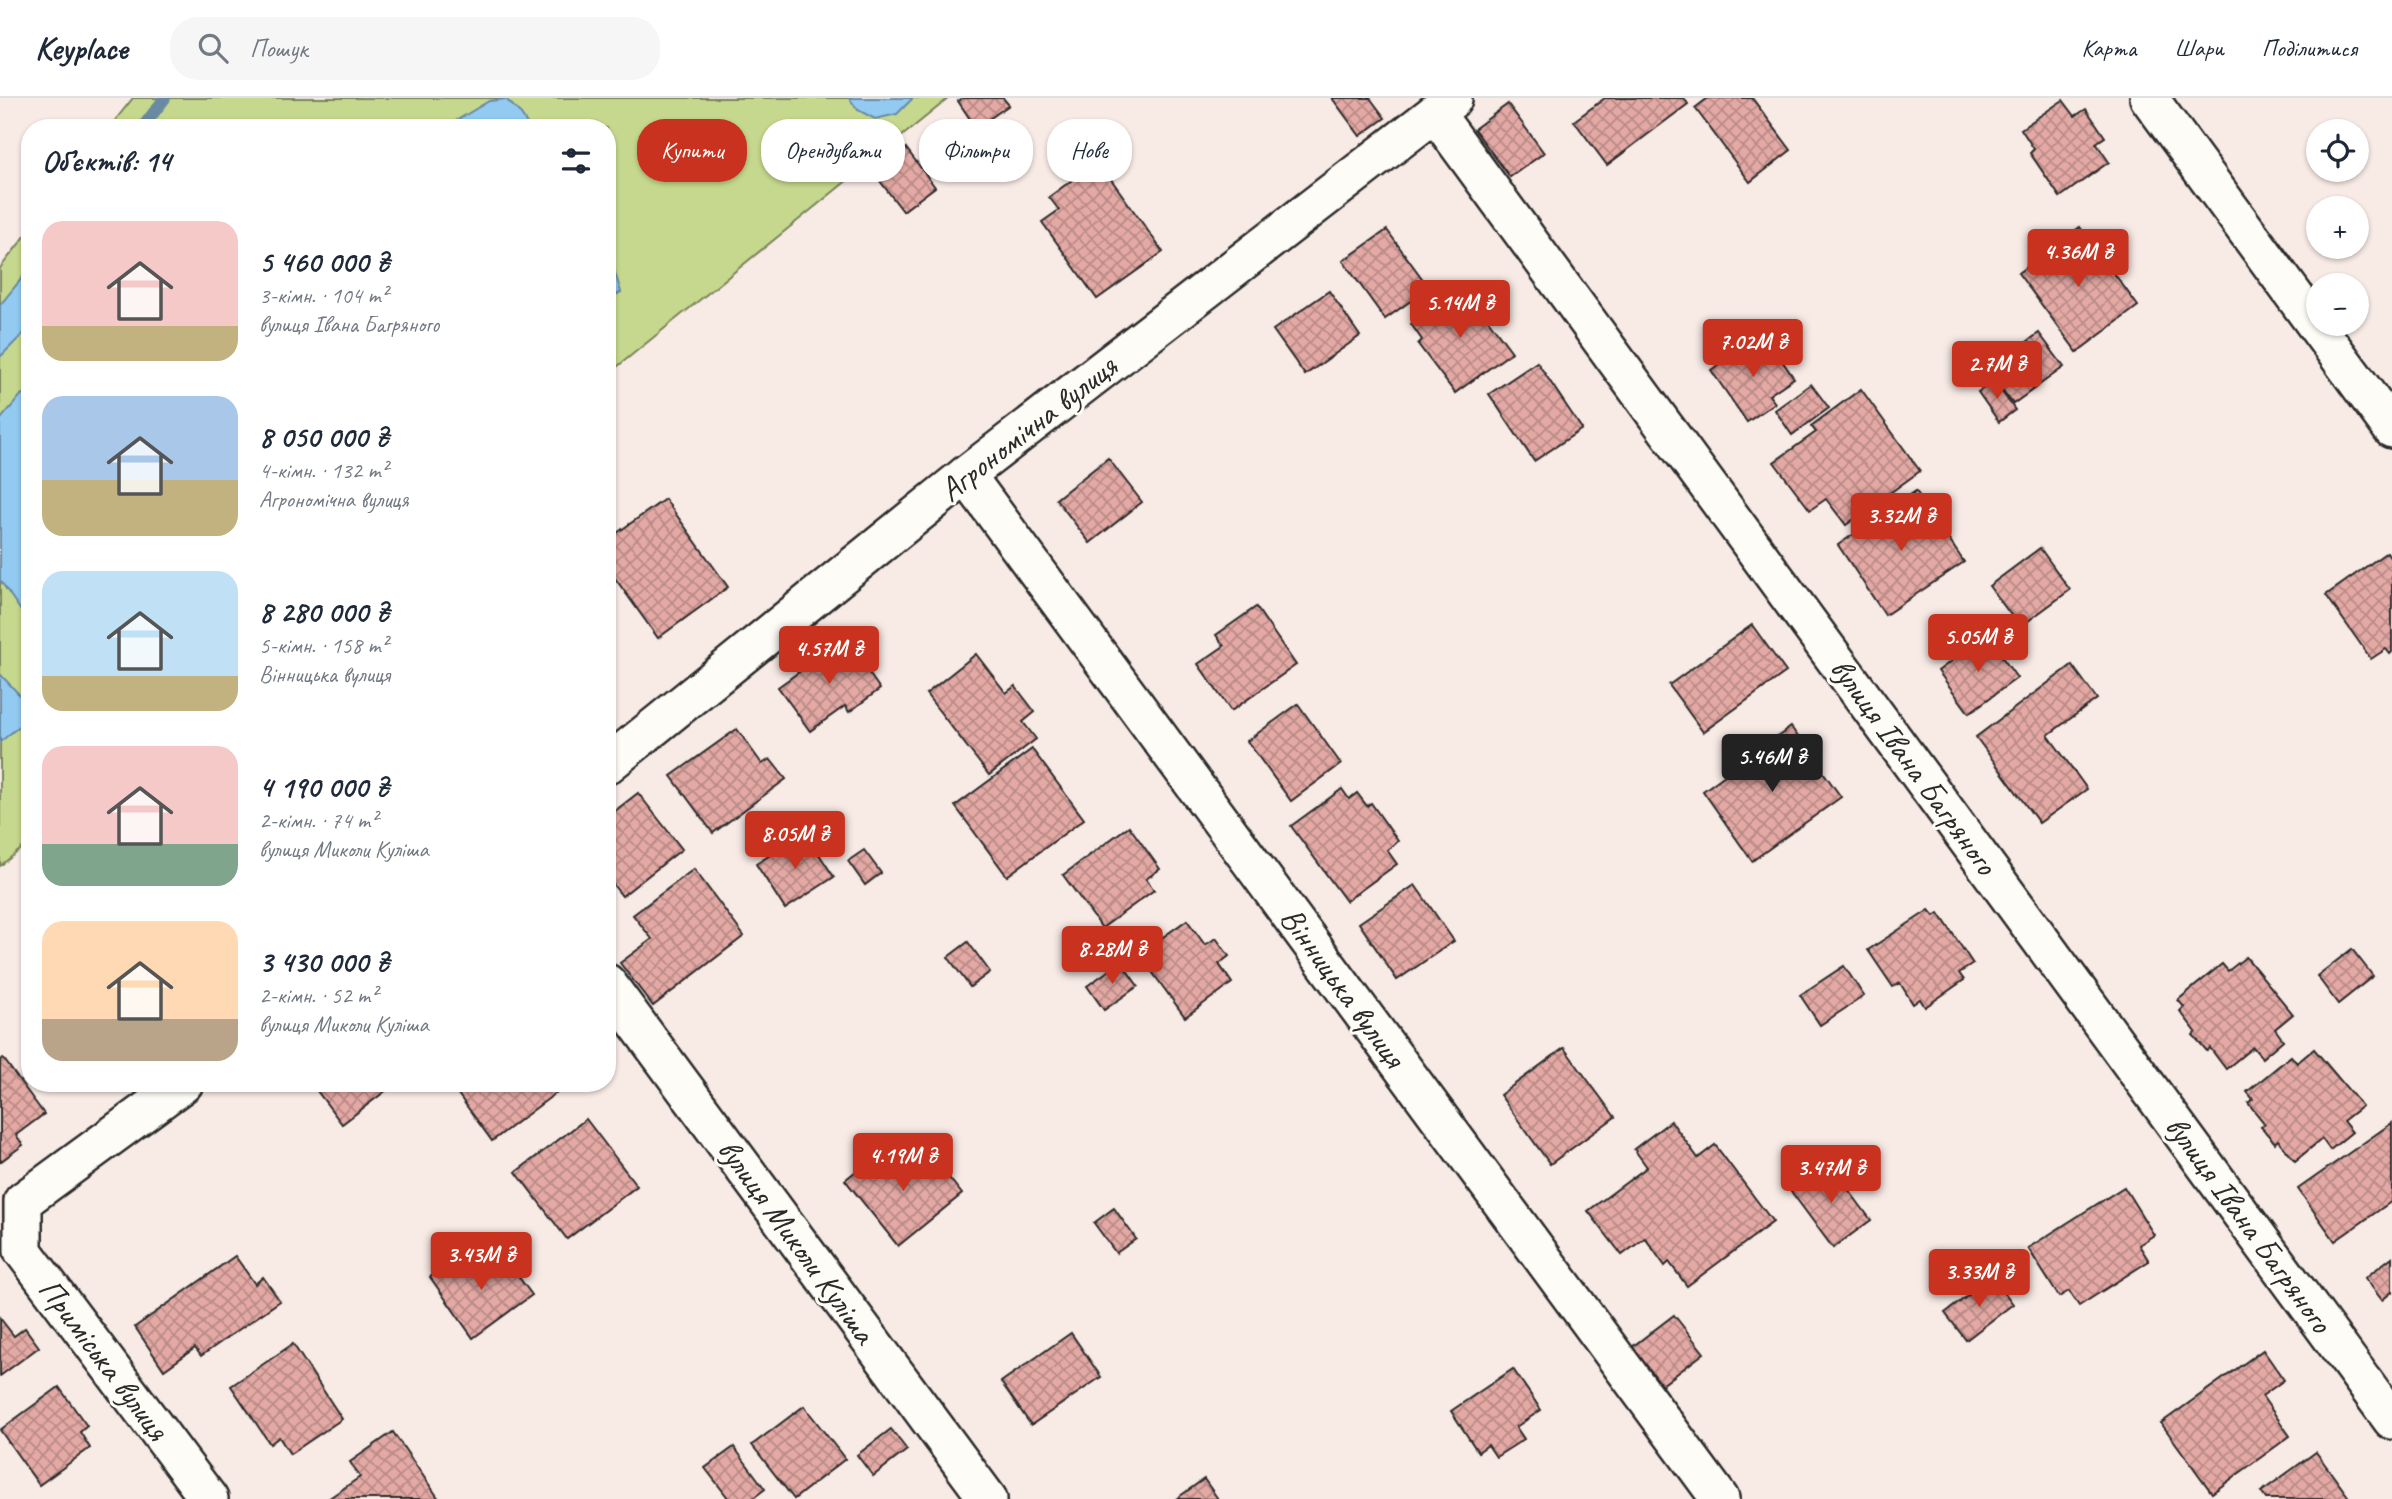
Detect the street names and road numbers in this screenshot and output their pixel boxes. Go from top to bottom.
street label: Агрономічна вулиця [931,345,1126,511]
street label: вулиця Івана Багряного [1821,649,2008,884]
street label: Вінницька вулиця [1271,899,1417,1078]
street label: вулиця Івана Багряного [2156,1107,2343,1342]
street label: вулиця Миколи Куліша [709,1130,887,1354]
street label: Приміська вулиця [29,1269,179,1449]

